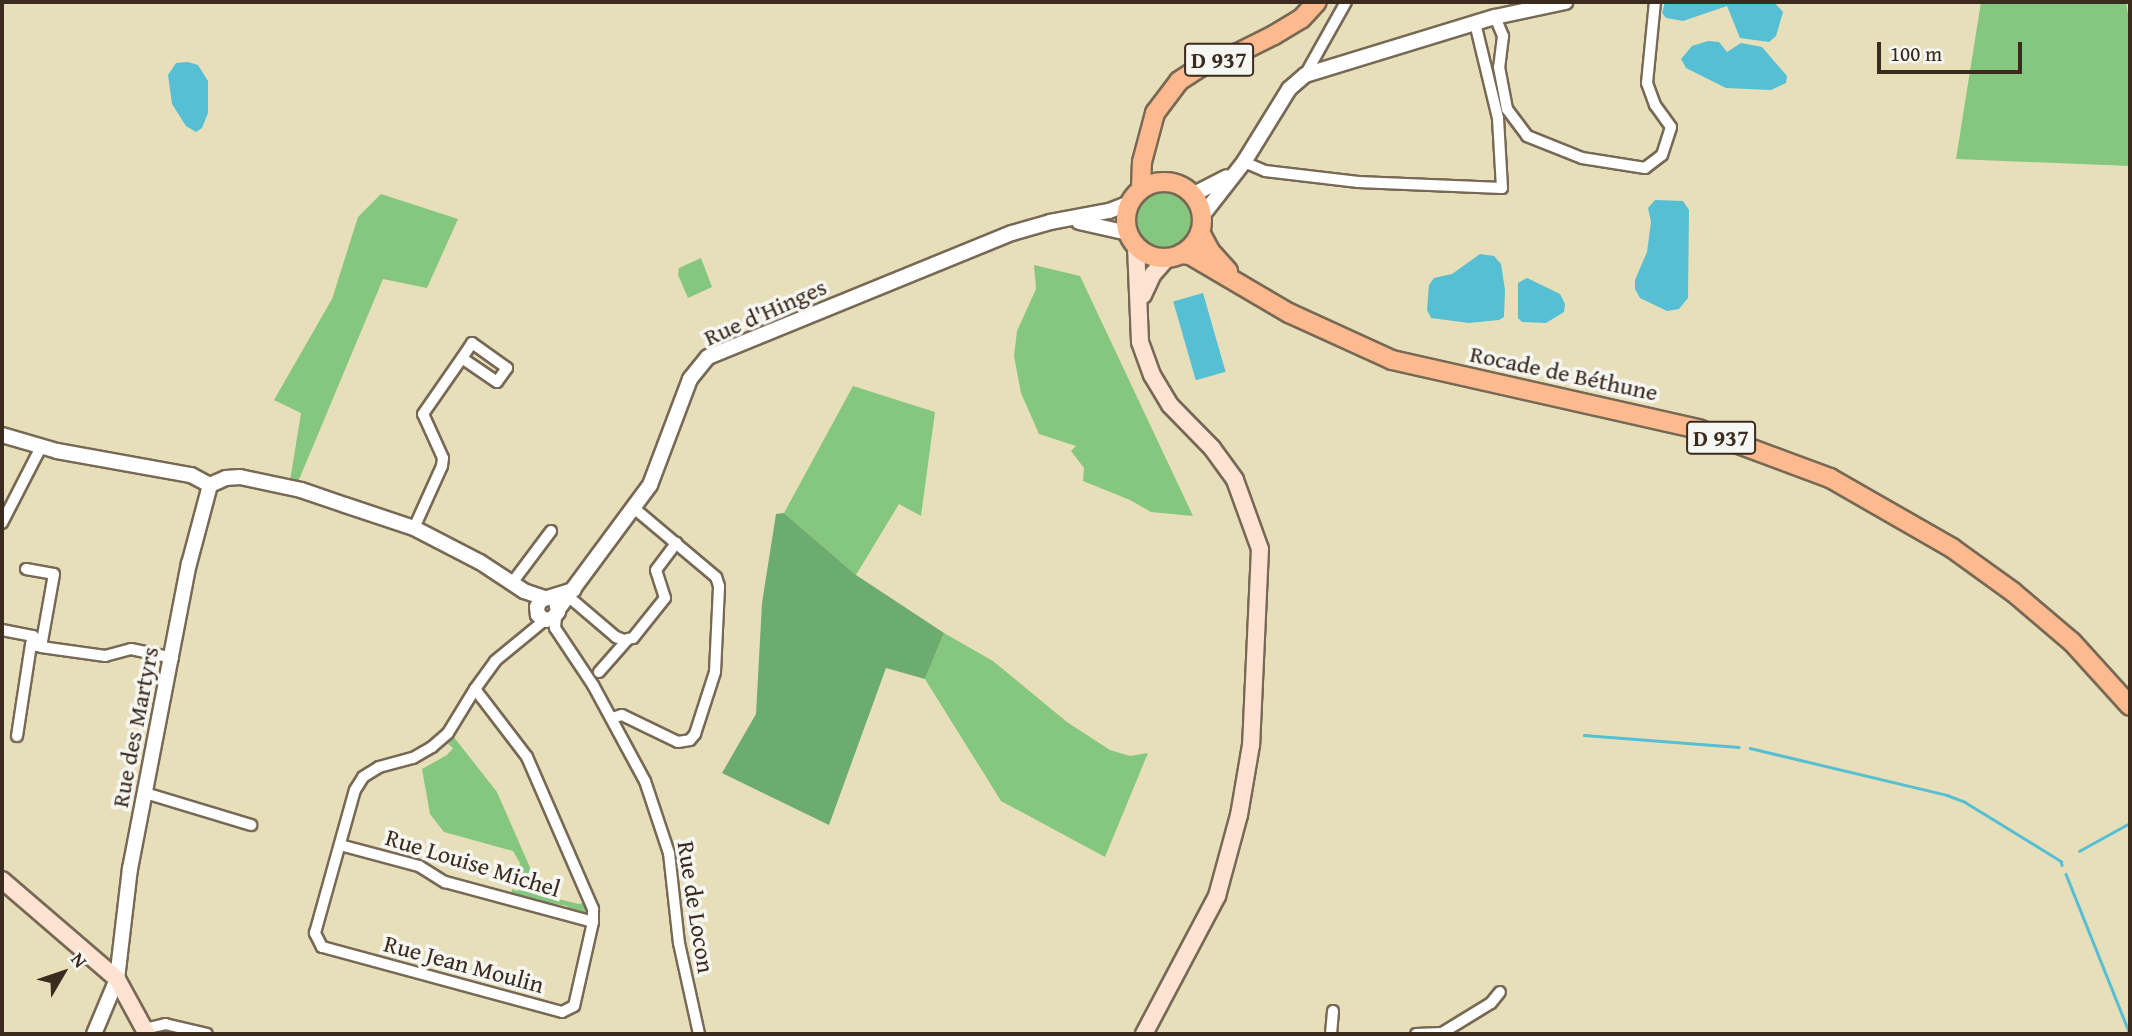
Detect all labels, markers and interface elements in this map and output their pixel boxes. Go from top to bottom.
scale bar [1880,28,2025,72]
text: 100 m [1890,38,1942,69]
road number: D 937 [1184,40,1254,80]
street label: Rue d'Hinges [699,272,831,352]
street label: Rocade de Béthune [1467,339,1661,407]
road number: D 937 [1686,418,1756,458]
street label: Rue des Martyrs [105,644,165,810]
street label: Rue Louise Michel [382,823,564,903]
street label: Rue de Locon [671,839,721,975]
street label: Rue Jean Moulin [381,929,547,999]
north arrow [28,938,98,1008]
text: N [64,946,94,974]

